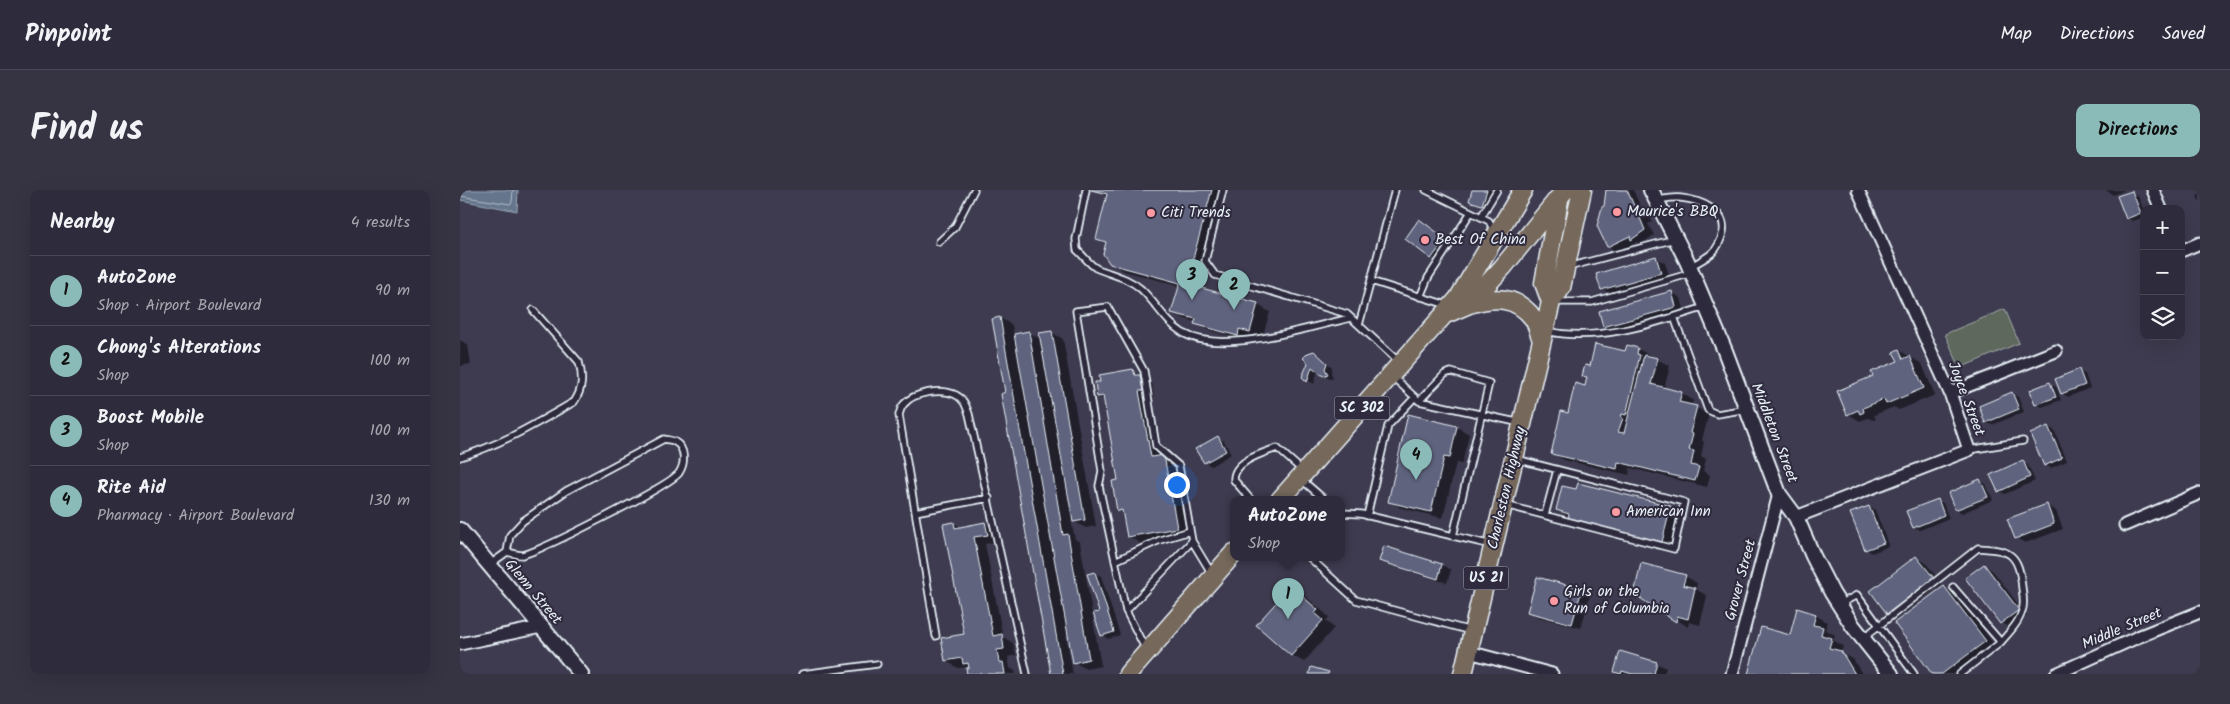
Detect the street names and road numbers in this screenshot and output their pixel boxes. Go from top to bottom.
street label: Joyce Street [1941,358,1991,440]
street label: Middleton Street [1744,379,1804,487]
road number: SC 302 [1334,397,1390,420]
street label: Charleston Highway [1481,423,1533,552]
street label: Grover Street [1719,537,1763,623]
street label: Glenn Street [498,554,568,630]
road number: US 21 [1464,566,1508,589]
street label: Middle Street [2078,601,2166,657]

